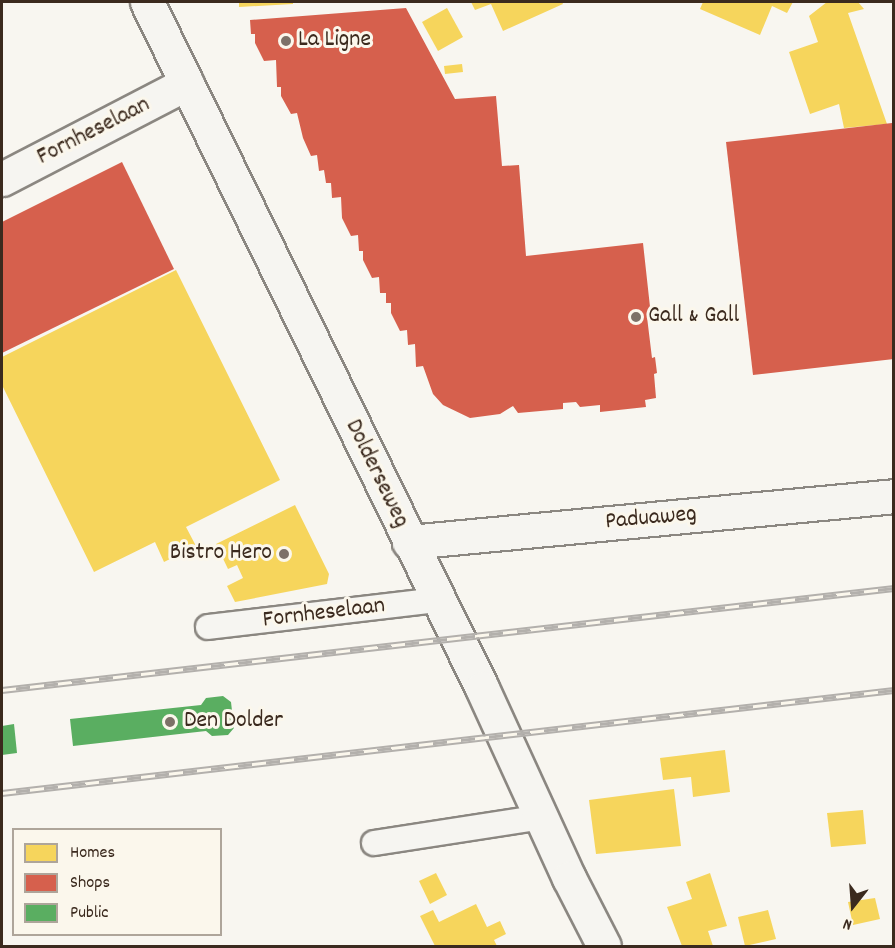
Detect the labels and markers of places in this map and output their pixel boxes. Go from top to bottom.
place label: La Ligne [298,27,371,55]
marker: La Ligne [279,34,293,48]
place label: Gall & Gall [648,303,739,331]
marker: Gall & Gall [629,310,643,324]
place label: Bistro Hero [170,540,272,568]
marker: Bistro Hero [277,547,291,561]
place label: Den Dolder [184,708,283,736]
marker: Den Dolder [161,713,179,731]

